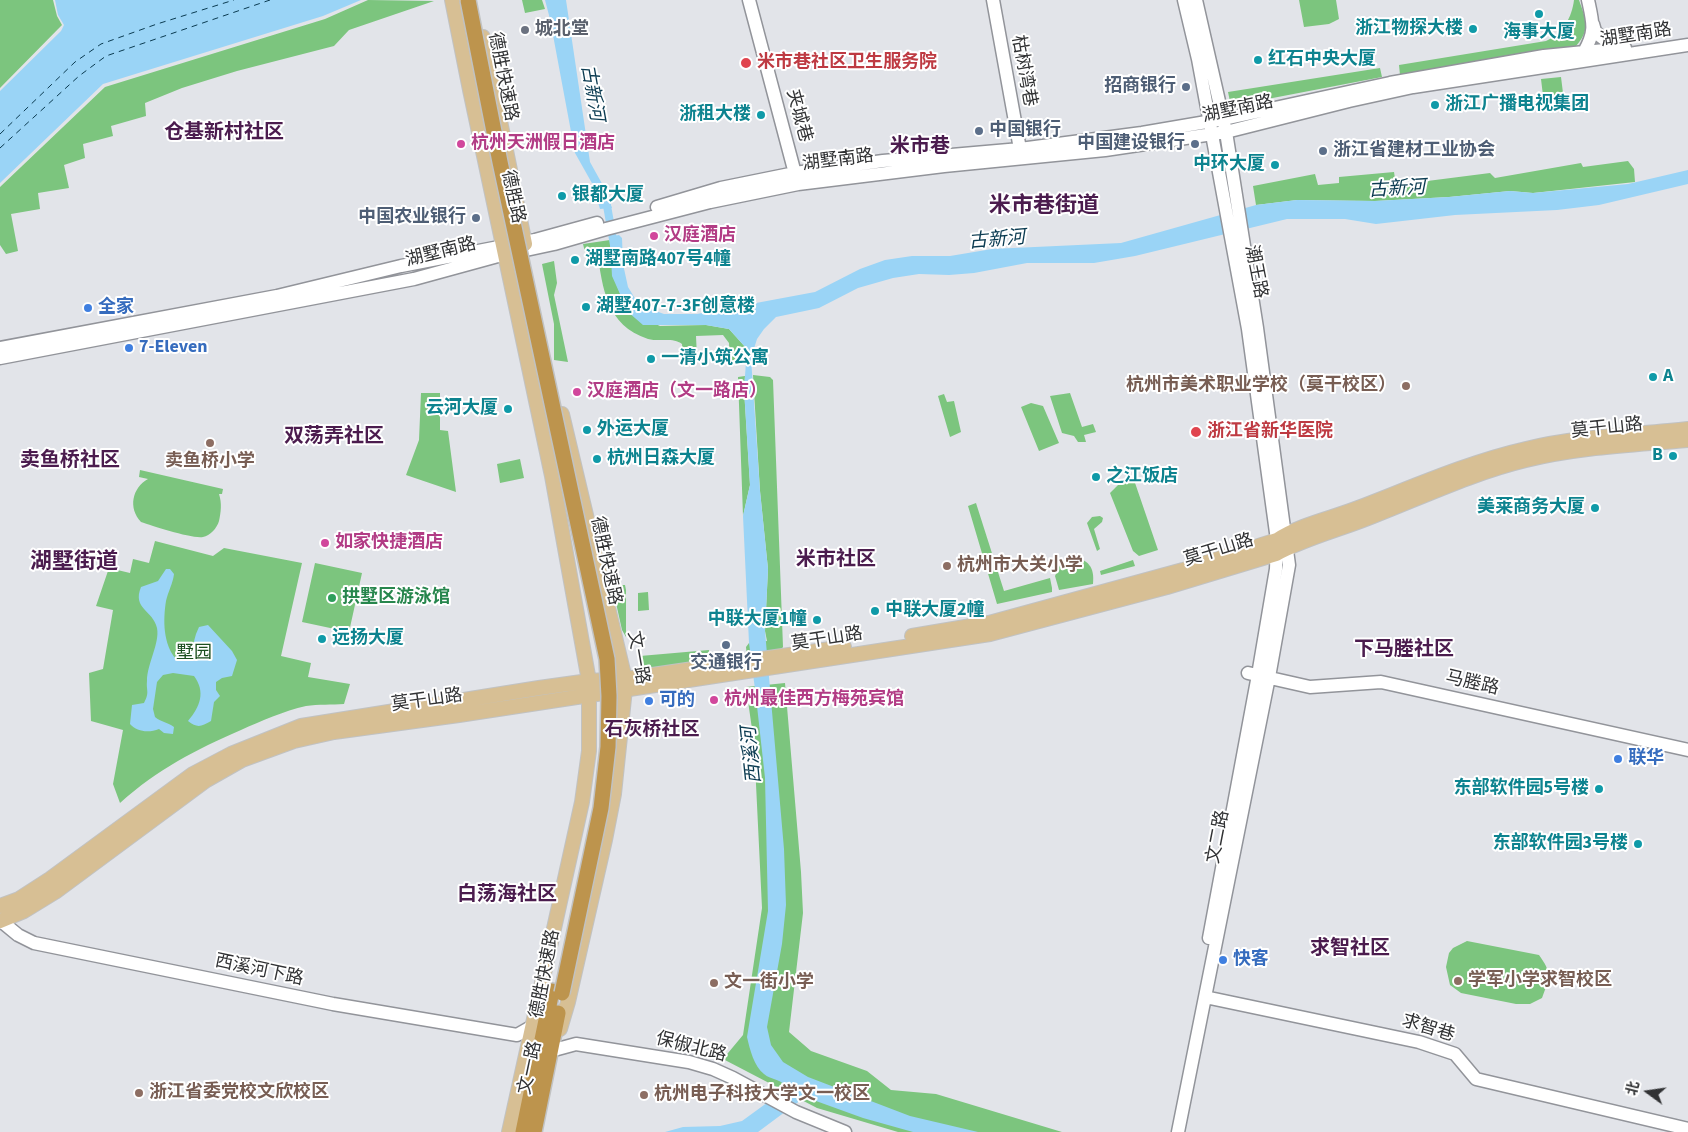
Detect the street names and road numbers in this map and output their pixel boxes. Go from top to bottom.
street label: 湖墅南路 [1599,20,1673,52]
street label: 德胜快速路 [483,31,521,123]
street label: 枯树湾巷 [1006,34,1040,108]
street label: 夹城巷 [781,87,815,145]
street label: 湖墅南路 [1201,92,1275,128]
street label: 湖墅南路 [801,146,875,176]
street label: 德胜路 [496,168,528,226]
street label: 湖墅南路 [403,234,479,272]
street label: 潮王路 [1239,243,1271,301]
street label: 莫干山路 [1570,414,1644,444]
street label: 德胜快速路 [585,515,625,607]
street label: 莫干山路 [1181,530,1257,572]
street label: 莫干山路 [790,624,864,656]
street label: 文一路 [622,630,652,686]
street label: 马塍路 [1443,667,1501,701]
street label: 莫干山路 [390,685,464,717]
street label: 文二路 [1203,808,1235,866]
street label: 德胜快速路 [527,928,565,1020]
street label: 西溪河下路 [213,951,305,991]
street label: 求智巷 [1399,1011,1457,1047]
street label: 保俶北路 [653,1029,729,1067]
street label: 文一路 [515,1039,547,1097]

